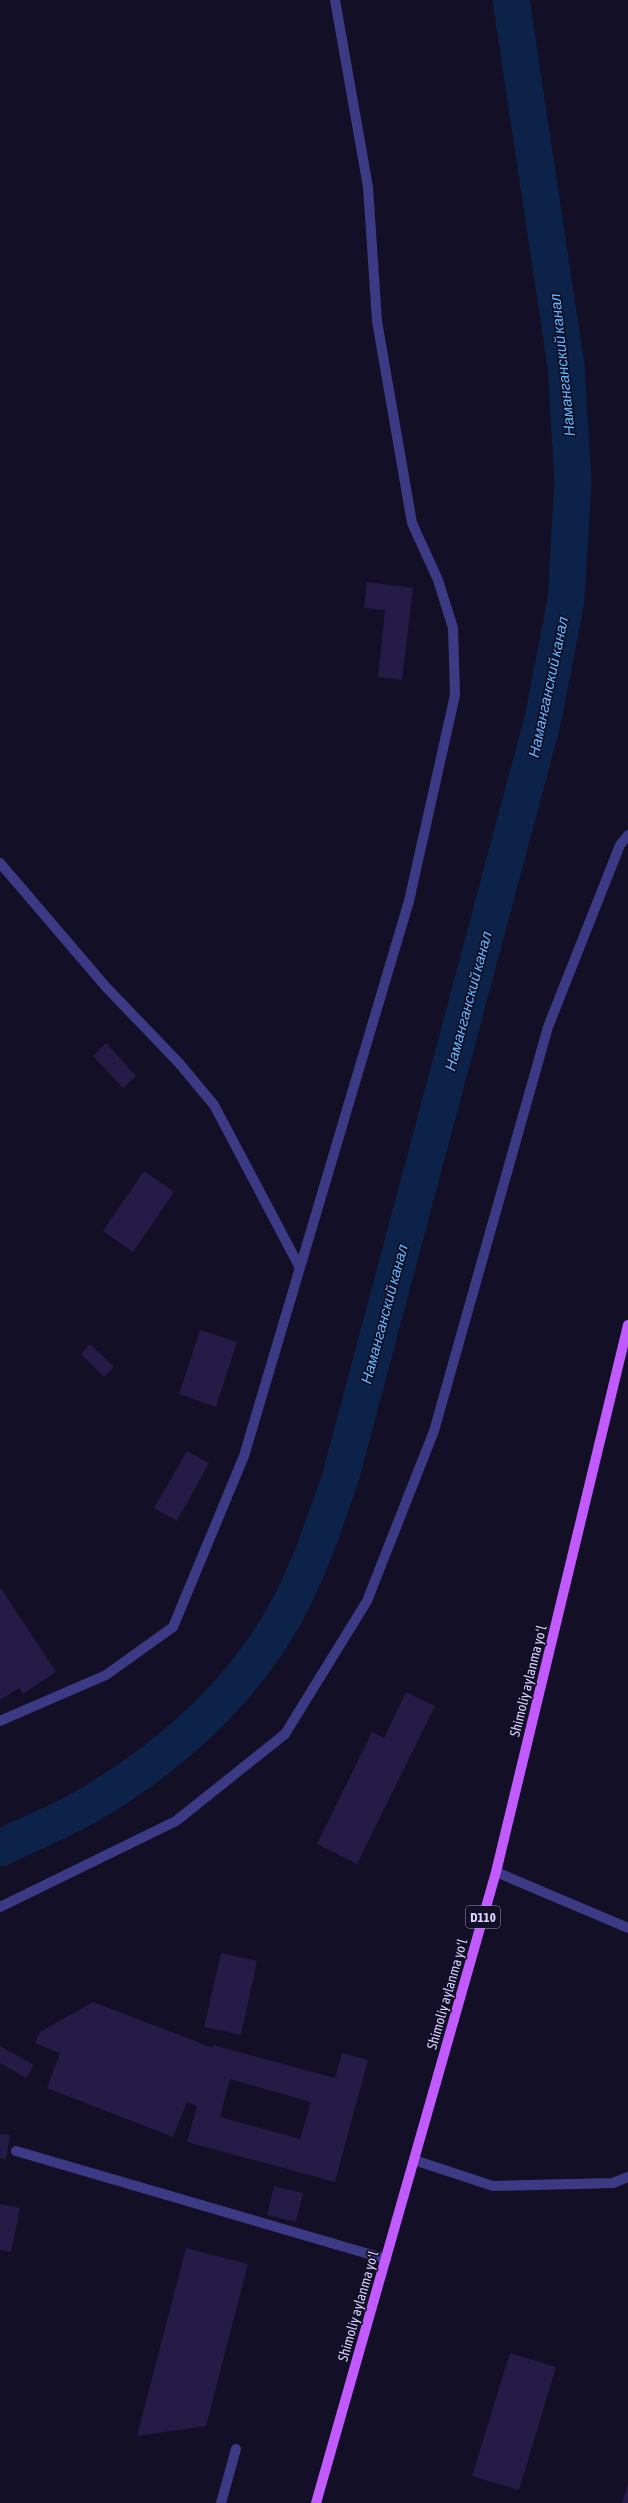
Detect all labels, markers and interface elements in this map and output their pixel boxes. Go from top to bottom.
water label: Наманганский канал [546,292,578,437]
water label: Наманганский канал [525,615,571,759]
water label: Наманганский канал [441,929,495,1073]
water label: Наманганский канал [357,1242,411,1386]
street label: Shimoliy aylanma yoʻl [506,1623,550,1738]
road number: D110 [466,1906,500,1928]
street label: Shimoliy aylanma yoʻl [424,1937,470,2051]
street label: Shimoliy aylanma yoʻl [335,2249,381,2363]

